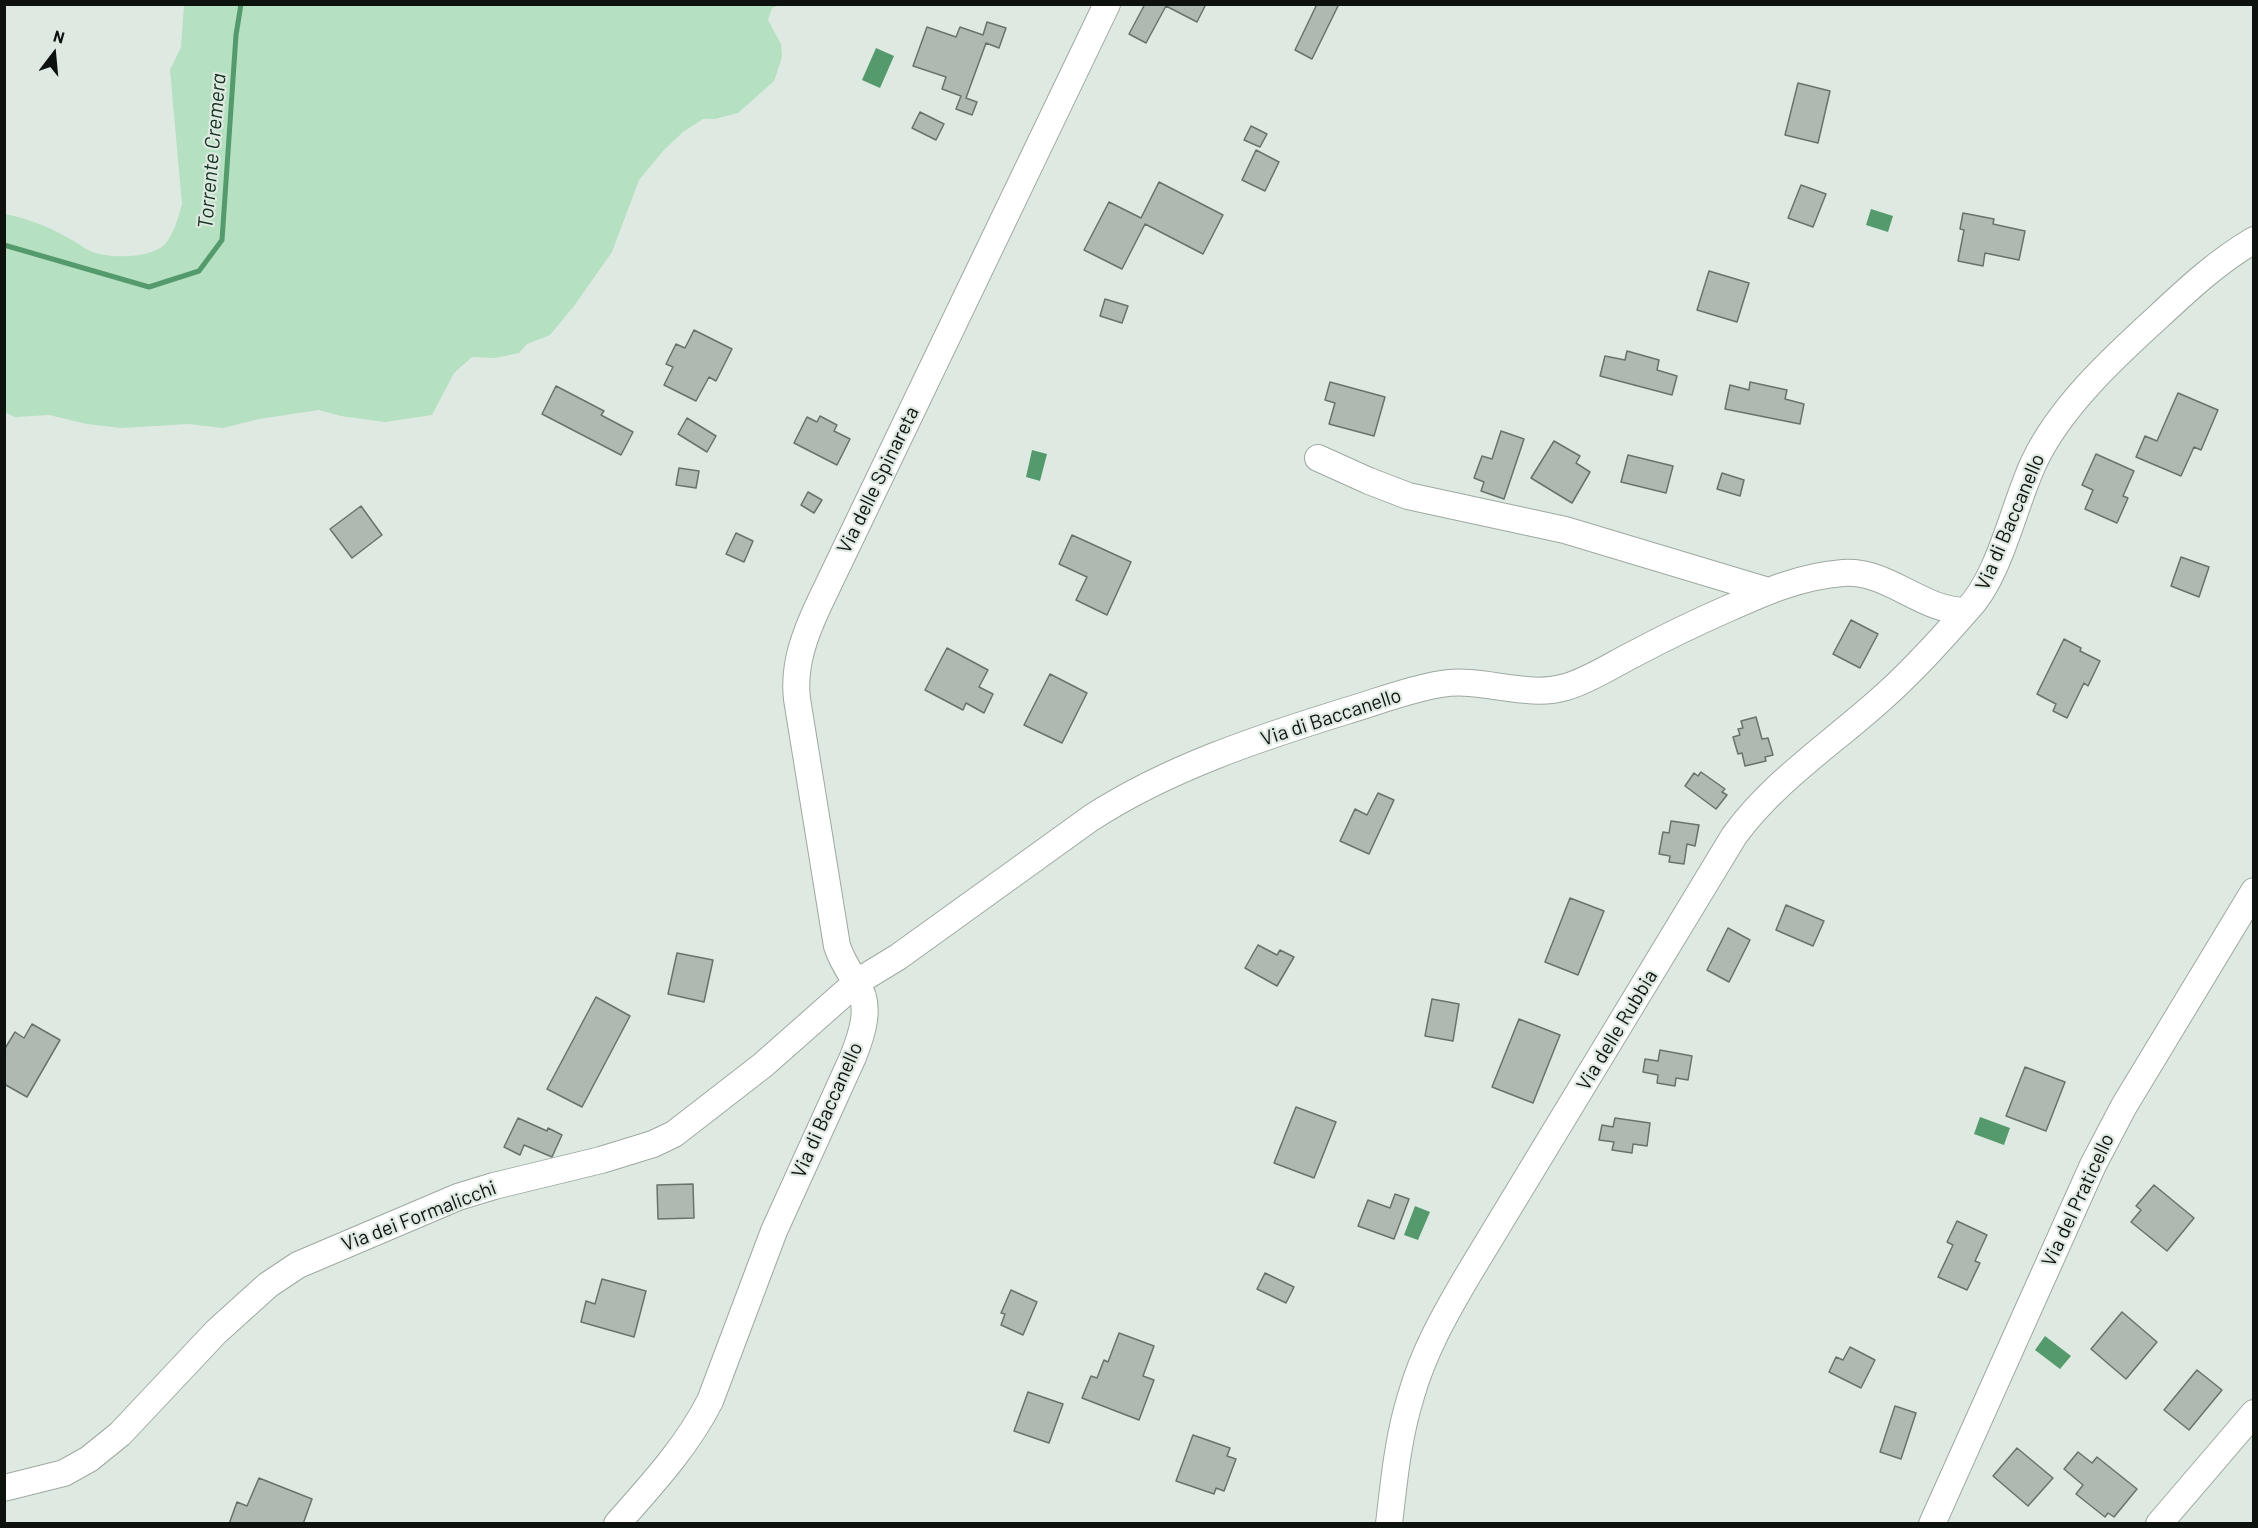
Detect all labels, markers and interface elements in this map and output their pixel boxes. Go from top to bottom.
north arrow [24,24,84,84]
text: N [51,26,67,47]
water label: Torrente Cremera [193,72,231,230]
street label: Via delle Spinareta [832,403,924,557]
street label: Via di Baccanello [1970,450,2050,594]
street label: Via di Baccanello [1258,683,1404,751]
street label: Via delle Rubbia [1572,965,1662,1095]
street label: Via di Baccanello [786,1038,868,1182]
street label: Via del Praticello [2037,1130,2119,1270]
street label: Via dei Formalicchi [338,1175,500,1257]

